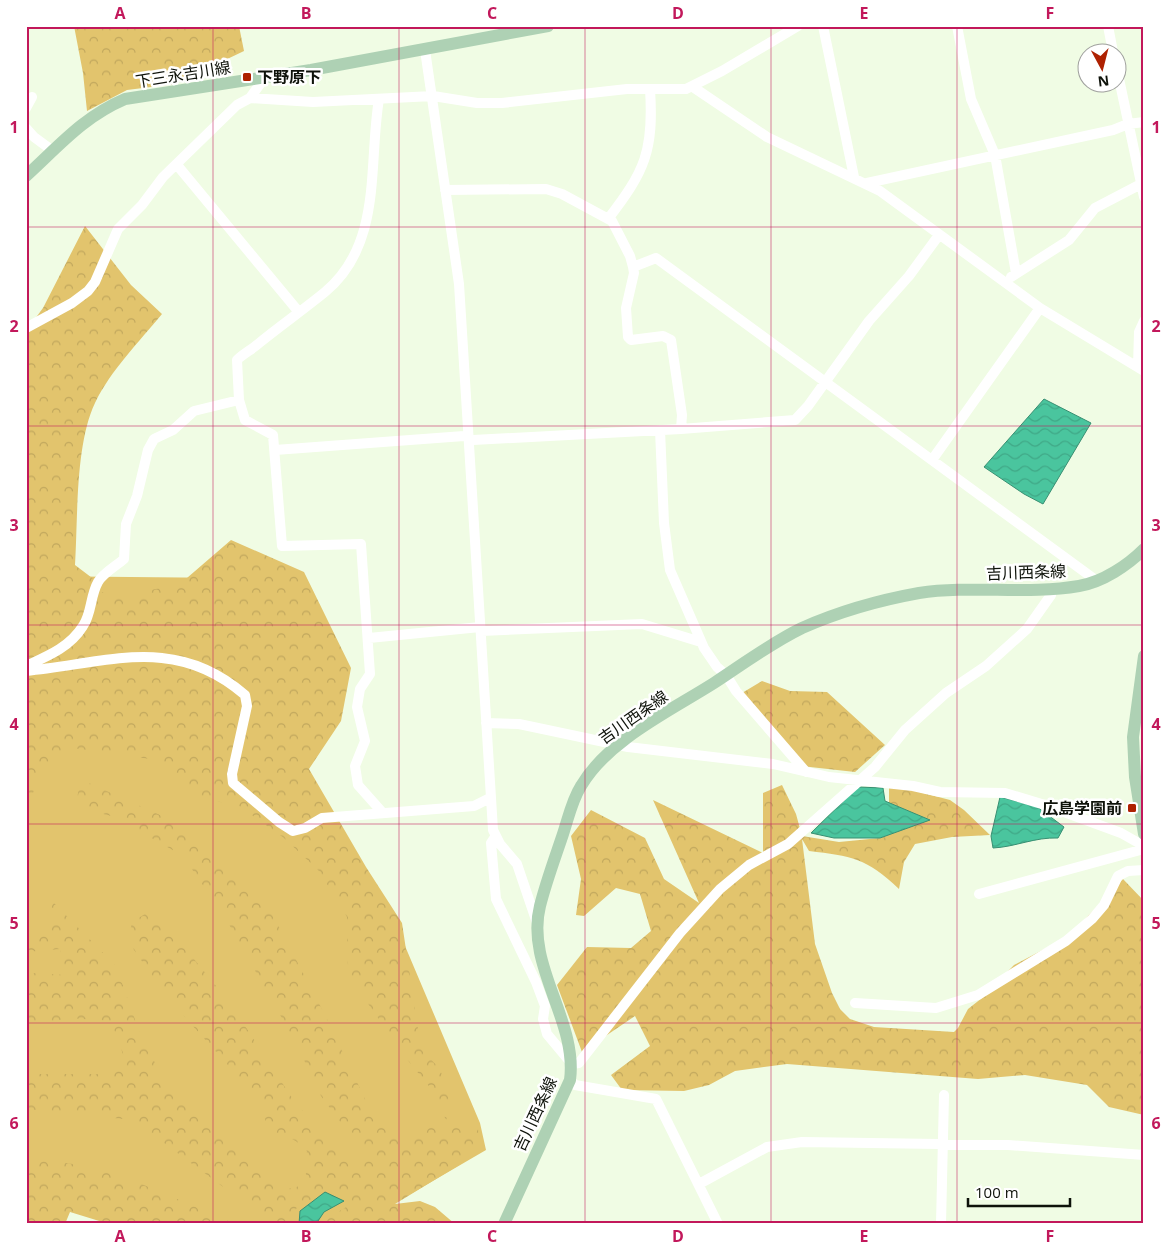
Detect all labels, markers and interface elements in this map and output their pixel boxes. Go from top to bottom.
text: A [114,2,126,24]
text: B [301,2,311,24]
text: C [487,2,497,24]
text: D [672,2,684,24]
text: E [860,2,869,24]
text: F [1046,2,1054,24]
north arrow [1078,42,1128,92]
street label: 下三永吉川線 [134,56,232,92]
place label: 下野原下 [257,66,321,88]
marker: 下野原下 [241,71,253,83]
text: N [1097,71,1110,92]
text: 1 [9,116,19,138]
text: 1 [1151,116,1161,138]
text: 2 [9,315,19,337]
text: 2 [1151,315,1161,337]
text: 3 [9,514,19,536]
text: 3 [1151,514,1161,536]
street label: 吉川西条線 [986,560,1066,584]
street label: 吉川西条線 [594,685,672,749]
text: 4 [9,713,19,735]
text: 4 [1151,713,1161,735]
place label: 広島学園前 [1042,797,1122,819]
marker: 広島学園前 [1126,802,1138,814]
text: 5 [9,912,19,934]
text: 5 [1151,912,1161,934]
street label: 吉川西条線 [508,1073,562,1155]
text: 6 [9,1112,19,1134]
text: 6 [1151,1112,1161,1134]
scale bar [968,1175,1070,1207]
text: 100 m [975,1182,1019,1202]
text: A [114,1225,126,1247]
text: B [301,1225,311,1247]
text: C [487,1225,497,1247]
text: D [672,1225,684,1247]
text: E [860,1225,869,1247]
text: F [1046,1225,1054,1247]

